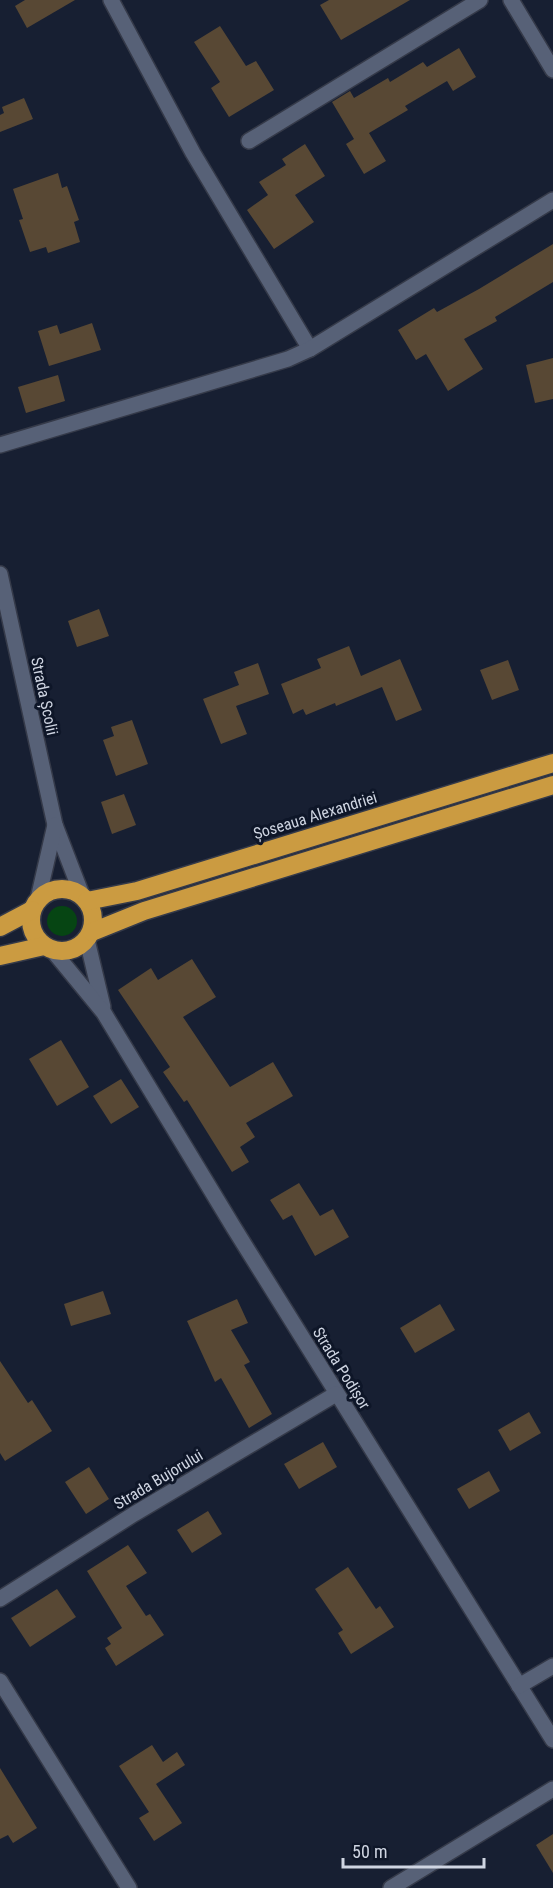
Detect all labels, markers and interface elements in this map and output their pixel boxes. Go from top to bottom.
street label: Strada Școlii [26,655,62,737]
street label: Șoseaua Alexandriei [251,788,380,844]
street label: Strada Podișor [308,1324,374,1413]
street label: Strada Bujorului [110,1445,206,1513]
scale bar [343,1831,484,1869]
text: 50 m [352,1841,387,1862]

